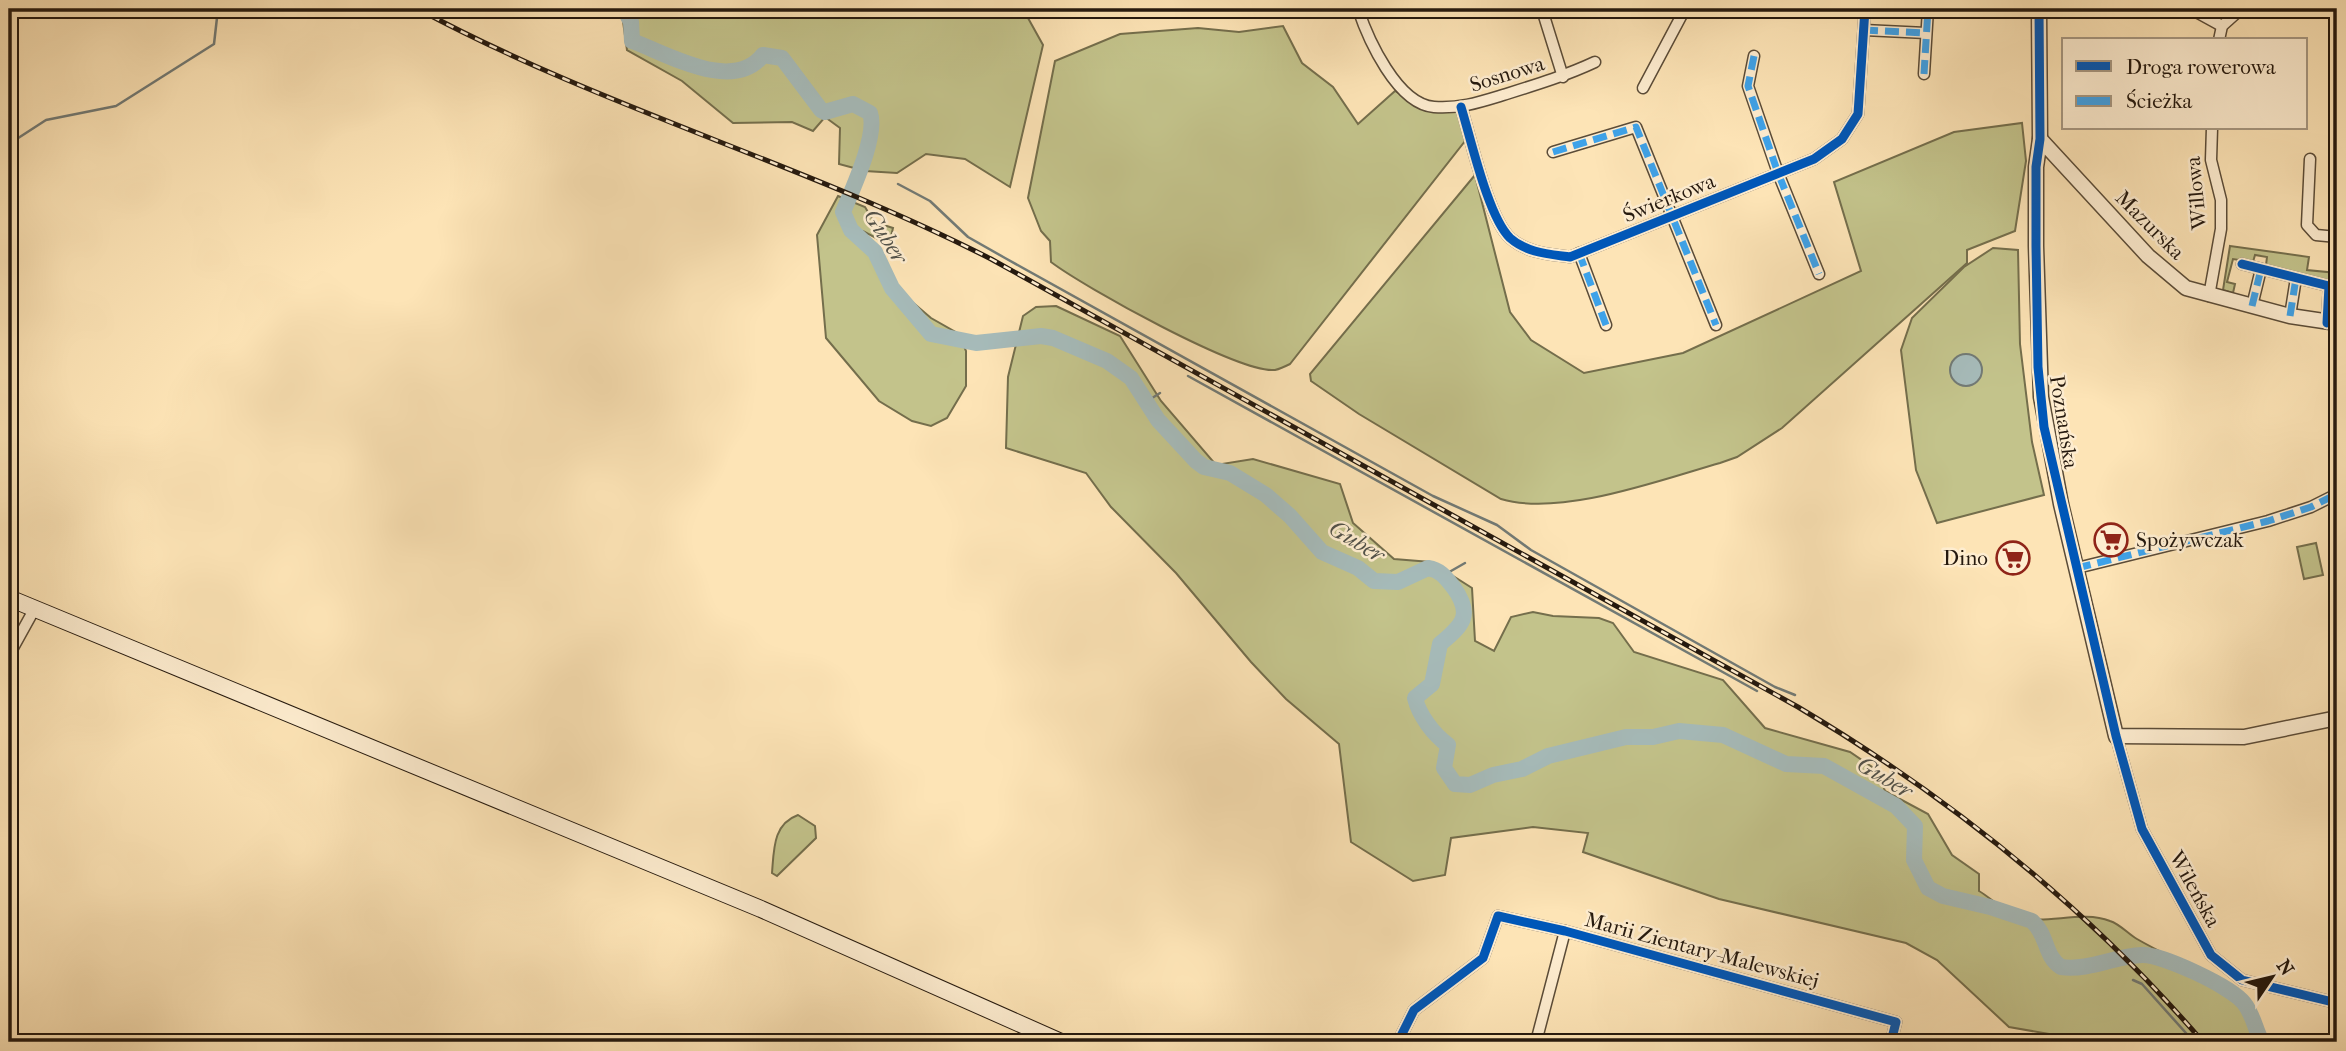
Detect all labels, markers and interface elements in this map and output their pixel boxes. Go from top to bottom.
legend [2062,38,2308,130]
street label: Sosnowa [1467,51,1547,97]
text: Droga rowerowa [2126,55,2276,79]
text: Ścieżka [2126,89,2193,113]
street label: Willowa [2181,155,2211,232]
street label: Świerkowa [1619,169,1719,227]
street label: Mazurska [2111,186,2190,265]
water label: Guber [858,204,914,270]
street label: Poznańska [2045,374,2083,471]
water label: Guber [1324,514,1391,569]
supermarket icon: Spożywczak [2092,521,2130,559]
place label: Spożywczak [2136,528,2244,552]
supermarket icon: Dino [1994,539,2032,577]
place label: Dino [1943,546,1988,570]
water label: Guber [1852,750,1919,805]
street label: Wileńska [2164,846,2226,931]
street label: Marii Zientary-Malewskiej [1582,907,1822,993]
north arrow [2238,942,2308,1012]
text: N [2272,956,2299,981]

